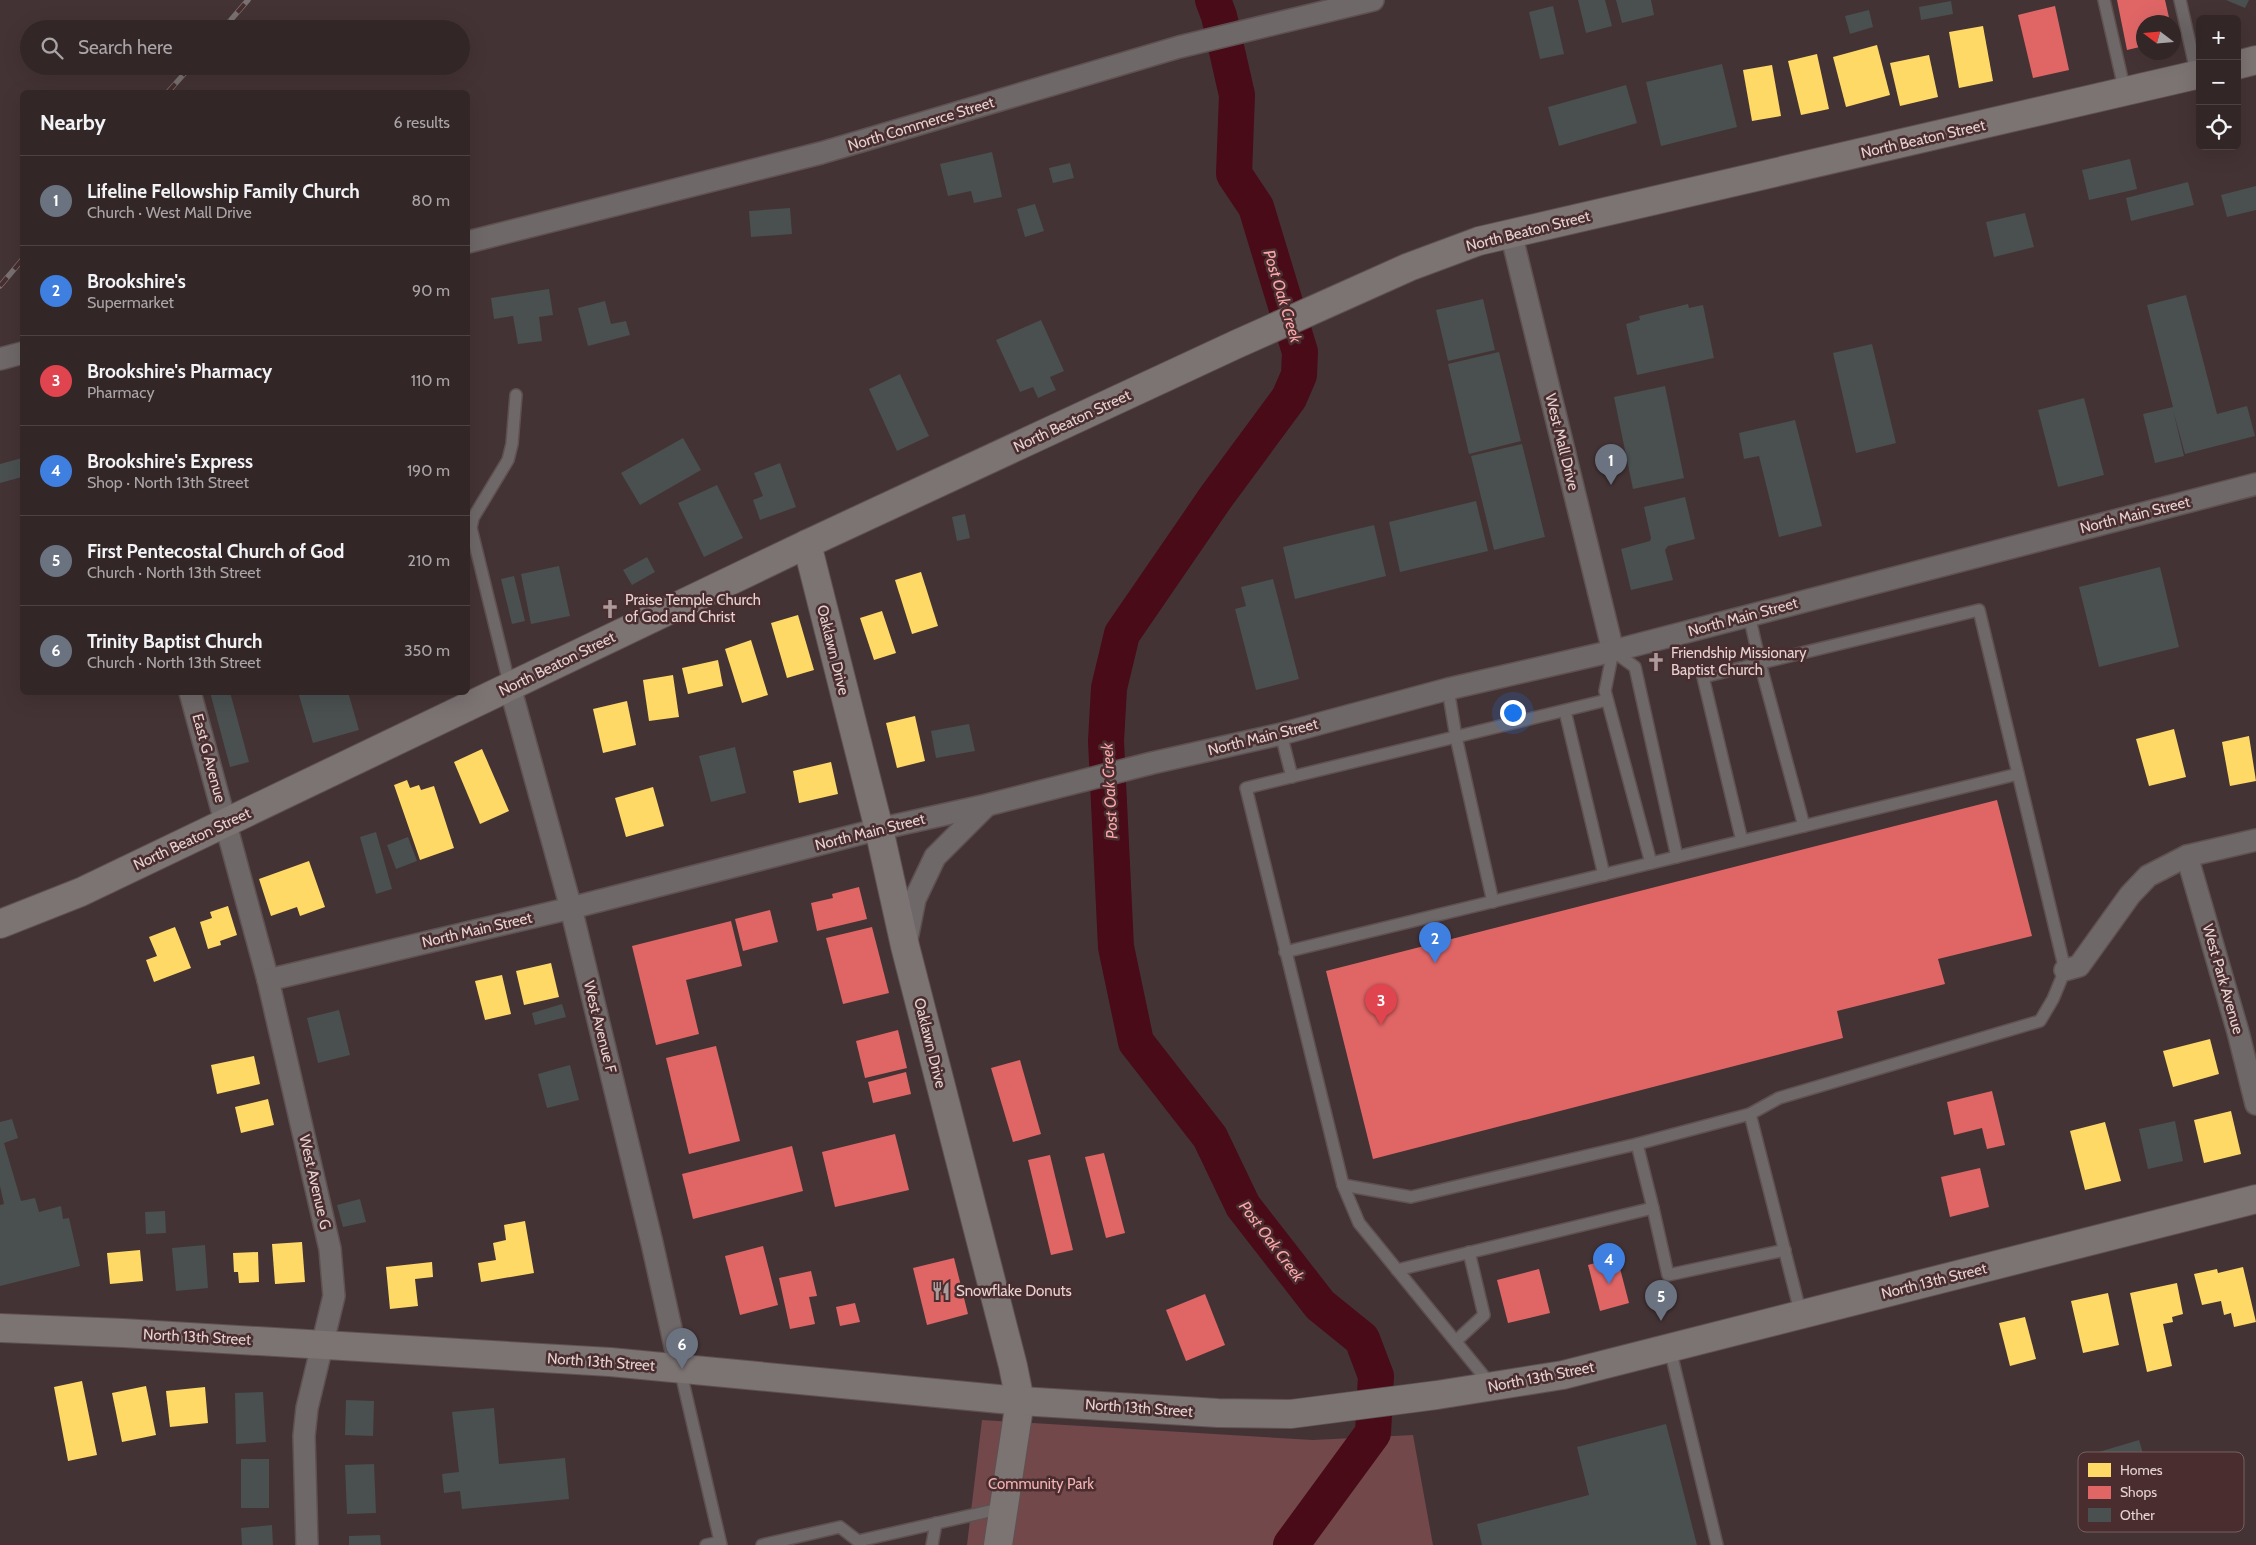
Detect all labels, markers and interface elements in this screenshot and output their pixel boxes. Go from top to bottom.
north arrow [2136,15,2181,60]
map controls [2196,15,2241,150]
button: + [2196,15,2241,60]
search box [20,20,470,75]
icon: search [38,34,66,62]
text: Search here [78,36,172,59]
button: − [2196,60,2241,105]
street label: North Commerce Street [846,93,996,155]
button: locate [2196,105,2241,150]
text: Nearby [40,110,106,135]
text: 6 results [394,113,450,132]
street label: North Beaton Street [1859,116,1987,162]
text: Lifeline Fellowship Family Church [87,180,360,203]
text: 1 [53,191,59,210]
text: 80 m [412,191,450,210]
text: Church · West Mall Drive [87,203,252,222]
street label: North Beaton Street [1464,207,1592,255]
water label: Post Oak Creek [1259,247,1306,346]
text: Brookshire's [87,270,186,293]
text: 2 [52,281,60,300]
text: 90 m [412,281,450,300]
text: Supermarket [87,293,174,312]
text: Brookshire's Pharmacy [87,360,272,383]
text: 3 [52,371,60,390]
text: 110 m [411,371,450,390]
text: Pharmacy [87,383,155,402]
street label: North Beaton Street [1011,386,1133,456]
street label: West Mall Drive [1541,392,1583,493]
pin: 1 [1595,444,1627,485]
text: Brookshire's Express [87,450,253,473]
text: 4 [51,461,61,480]
text: 190 m [407,461,450,480]
text: Shop · North 13th Street [87,473,249,492]
street label: North Main Street [2078,493,2192,537]
text: First Pentecostal Church of God [87,540,344,563]
text: 5 [52,551,60,570]
text: 210 m [408,551,450,570]
text: Church · North 13th Street [87,563,261,582]
place label: Praise Temple Church of God and Christ [625,591,761,626]
street label: North Main Street [1686,594,1800,640]
church icon: Praise Temple Church of God and Christ [599,598,621,620]
street label: Oaklawn Drive [813,603,853,697]
street label: North Beaton Street [496,628,618,700]
text: Trinity Baptist Church [87,630,263,653]
text: 6 [52,641,61,660]
text: 350 m [404,641,450,660]
place label: Friendship Missionary Baptist Church [1671,644,1807,679]
church icon: Friendship Missionary Baptist Church [1645,651,1667,673]
text: Church · North 13th Street [87,653,261,672]
your location [1500,700,1526,726]
street label: East G Avenue [189,712,230,805]
street label: North Main Street [1206,715,1320,759]
water label: Post Oak Creek [1097,741,1122,840]
street label: North Beaton Street [131,804,253,874]
street label: North Main Street [813,810,927,854]
street label: North Main Street [420,909,534,951]
pin: 2 [1419,922,1451,963]
street label: West Park Avenue [2199,922,2247,1037]
street label: West Avenue F [580,979,620,1075]
pin: 3 [1365,984,1397,1025]
street label: Oaklawn Drive [910,996,950,1090]
street label: West Avenue G [295,1133,335,1231]
water label: Post Oak Creek [1235,1197,1309,1286]
pin: 4 [1593,1243,1625,1284]
street label: North 13th Street [1879,1259,1989,1303]
restaurant icon: Snowflake Donuts [930,1280,952,1302]
pin: 5 [1645,1280,1677,1321]
place label: Snowflake Donuts [956,1282,1072,1300]
street label: North 13th Street [143,1325,251,1349]
pin: 6 [666,1328,698,1369]
street label: North 13th Street [546,1349,656,1375]
street label: North 13th Street [1486,1358,1596,1396]
street label: North 13th Street [1084,1395,1194,1421]
legend [2078,1452,2244,1532]
text: Homes [2120,1461,2163,1479]
park label: Community Park [988,1475,1094,1493]
text: Shops [2120,1483,2157,1501]
text: Other [2120,1506,2155,1524]

